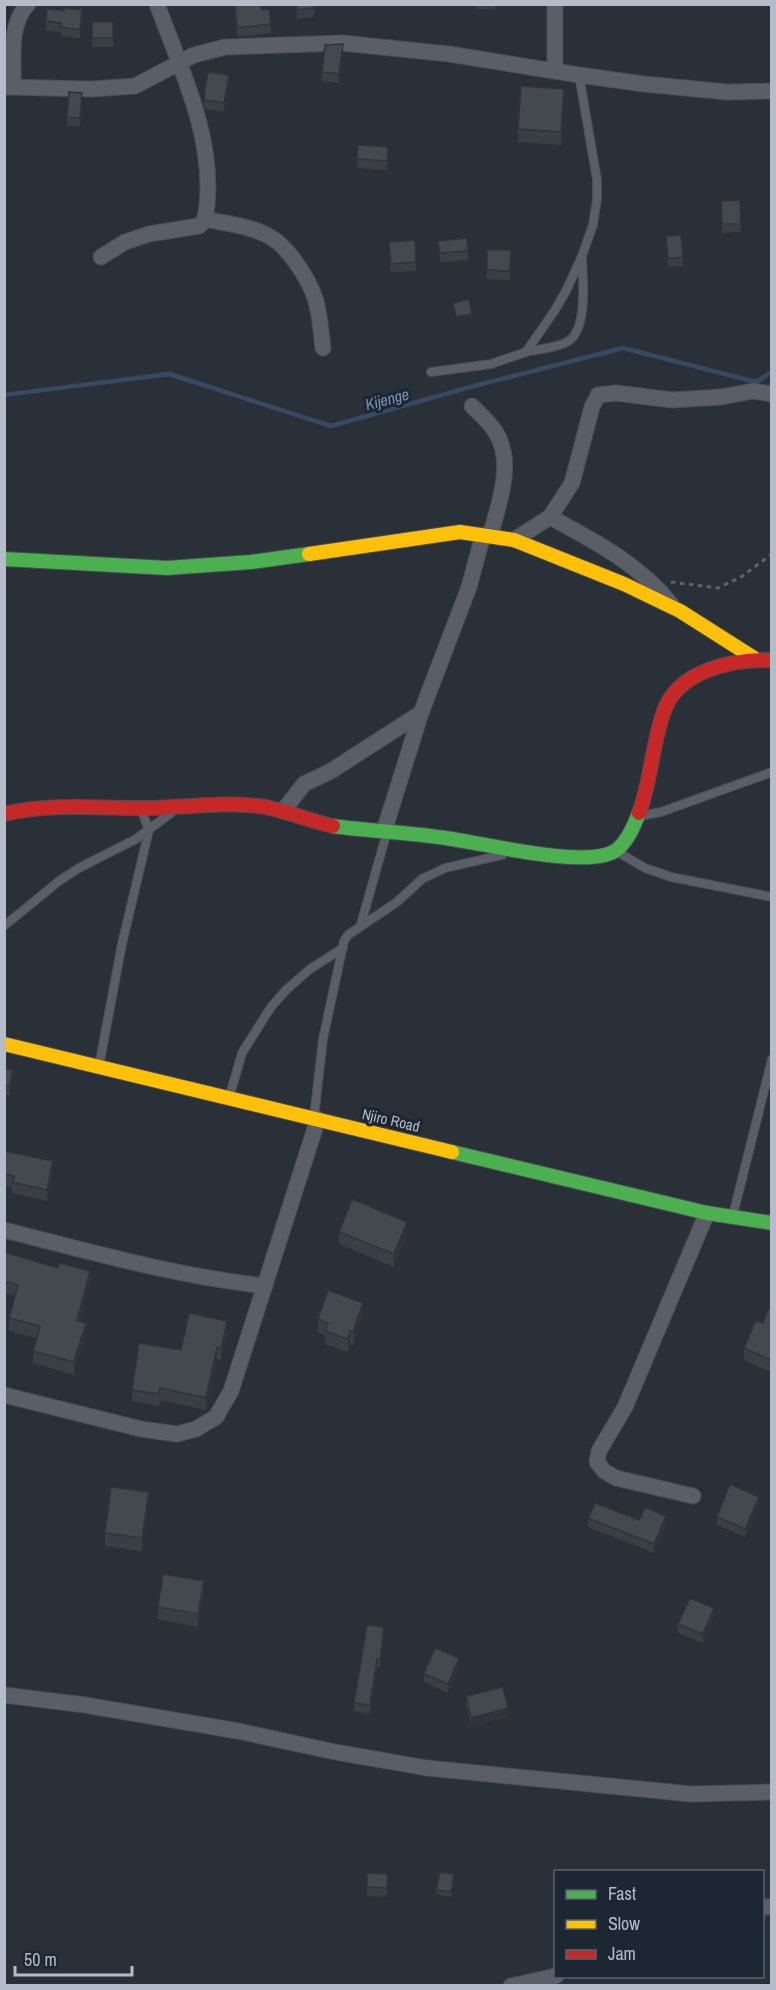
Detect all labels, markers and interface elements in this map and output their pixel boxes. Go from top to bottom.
water label: Kijenge [363,383,411,415]
street label: Njiro Road [360,1103,422,1137]
legend [554,1870,764,1978]
text: Fast [608,1881,636,1906]
text: Slow [608,1911,640,1936]
scale bar [15,1939,132,1977]
text: Jam [608,1941,636,1966]
text: 50 m [24,1947,57,1972]

